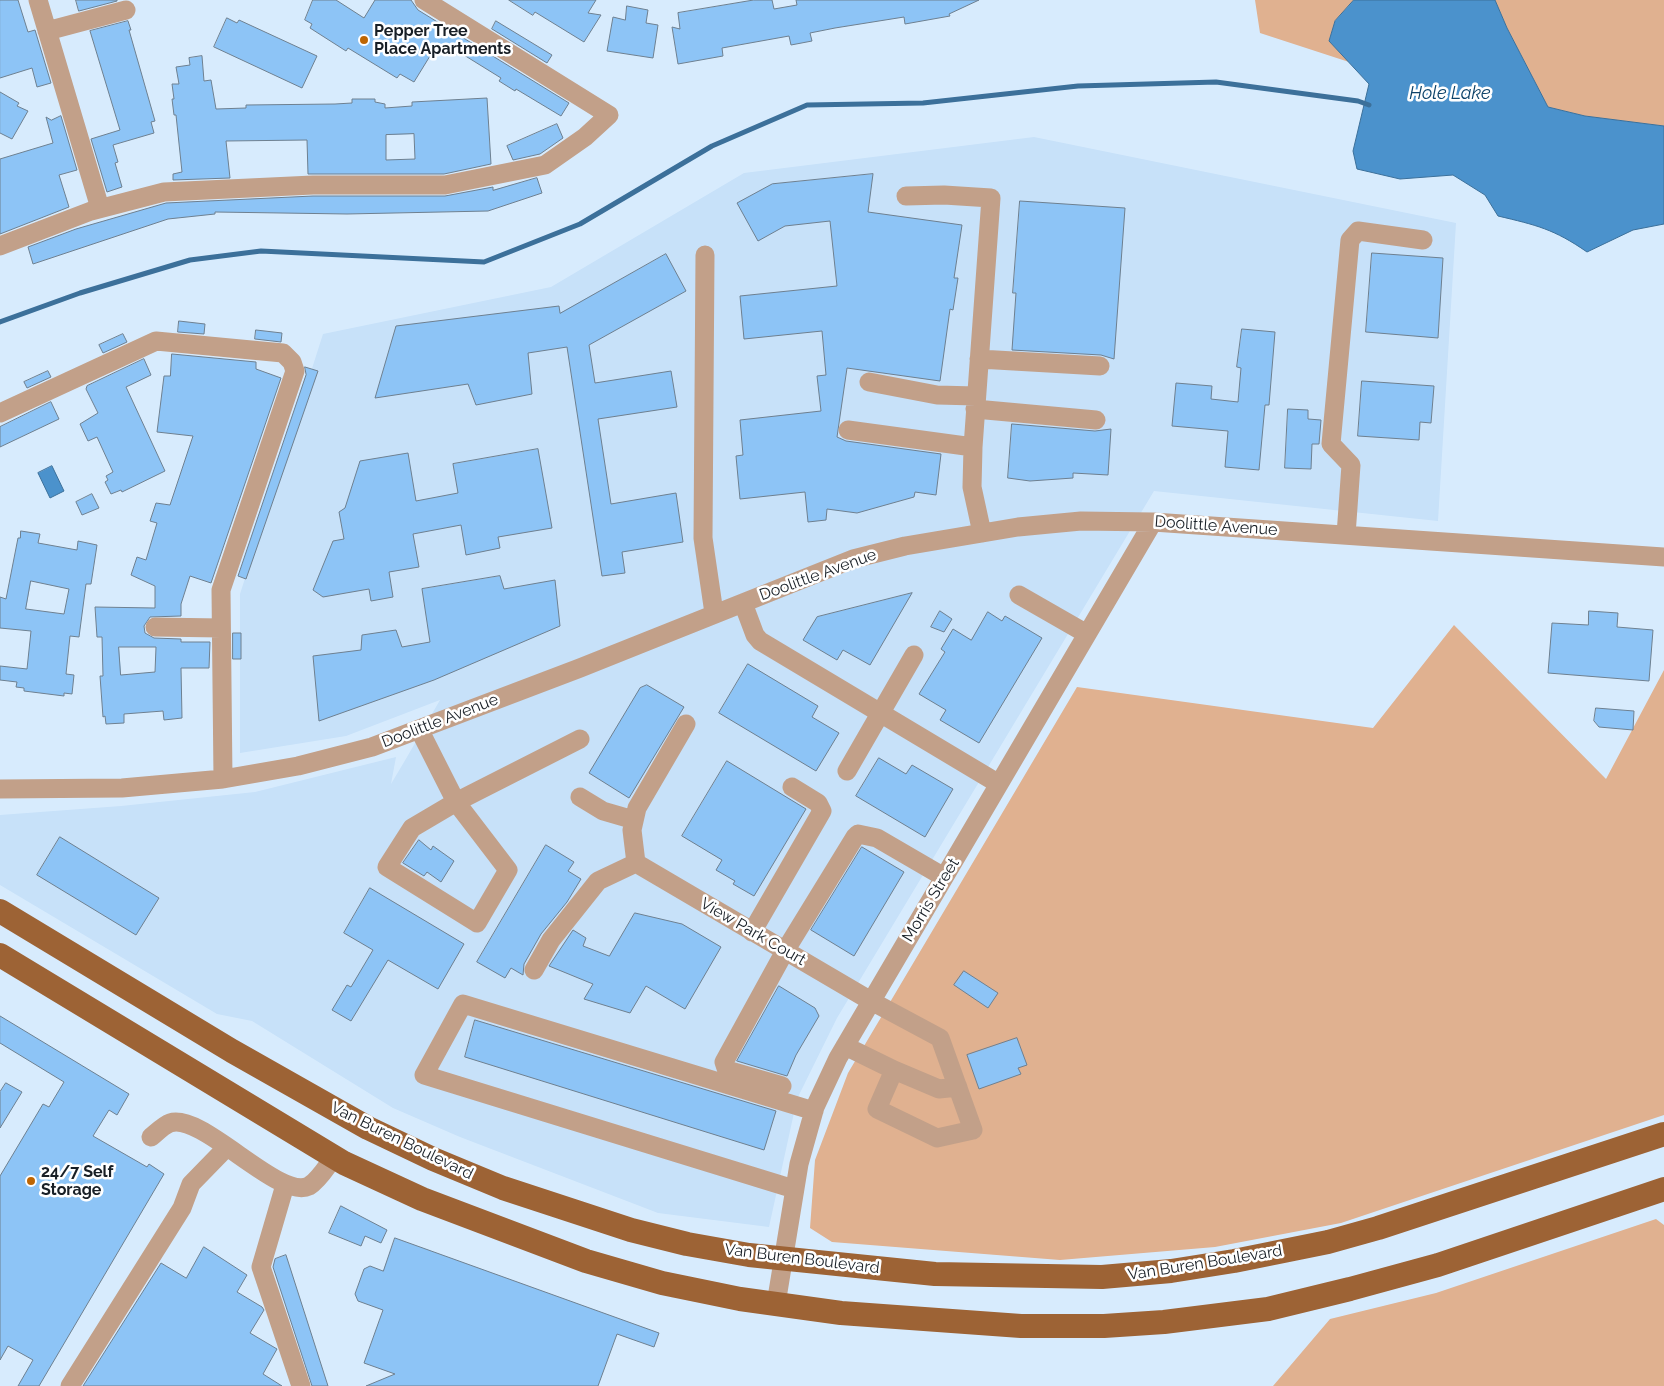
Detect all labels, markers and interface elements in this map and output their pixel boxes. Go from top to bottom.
place label: Pepper Tree Place Apartments [374,21,511,59]
marker: Pepper Tree Place Apartments [358,34,370,46]
water label: Hole Lake [1409,83,1491,105]
street label: Doolittle Avenue [1154,512,1278,540]
street label: Doolittle Avenue [757,545,879,605]
street label: Doolittle Avenue [379,690,501,752]
street label: Morris Street [898,855,964,945]
street label: View Park Court [697,894,809,970]
street label: Van Buren Boulevard [328,1098,476,1184]
place label: 24/7 Self Storage [41,1162,113,1200]
marker: 24/7 Self Storage [25,1175,37,1187]
street label: Van Buren Boulevard [723,1240,881,1278]
street label: Van Buren Boulevard [1126,1241,1284,1285]

